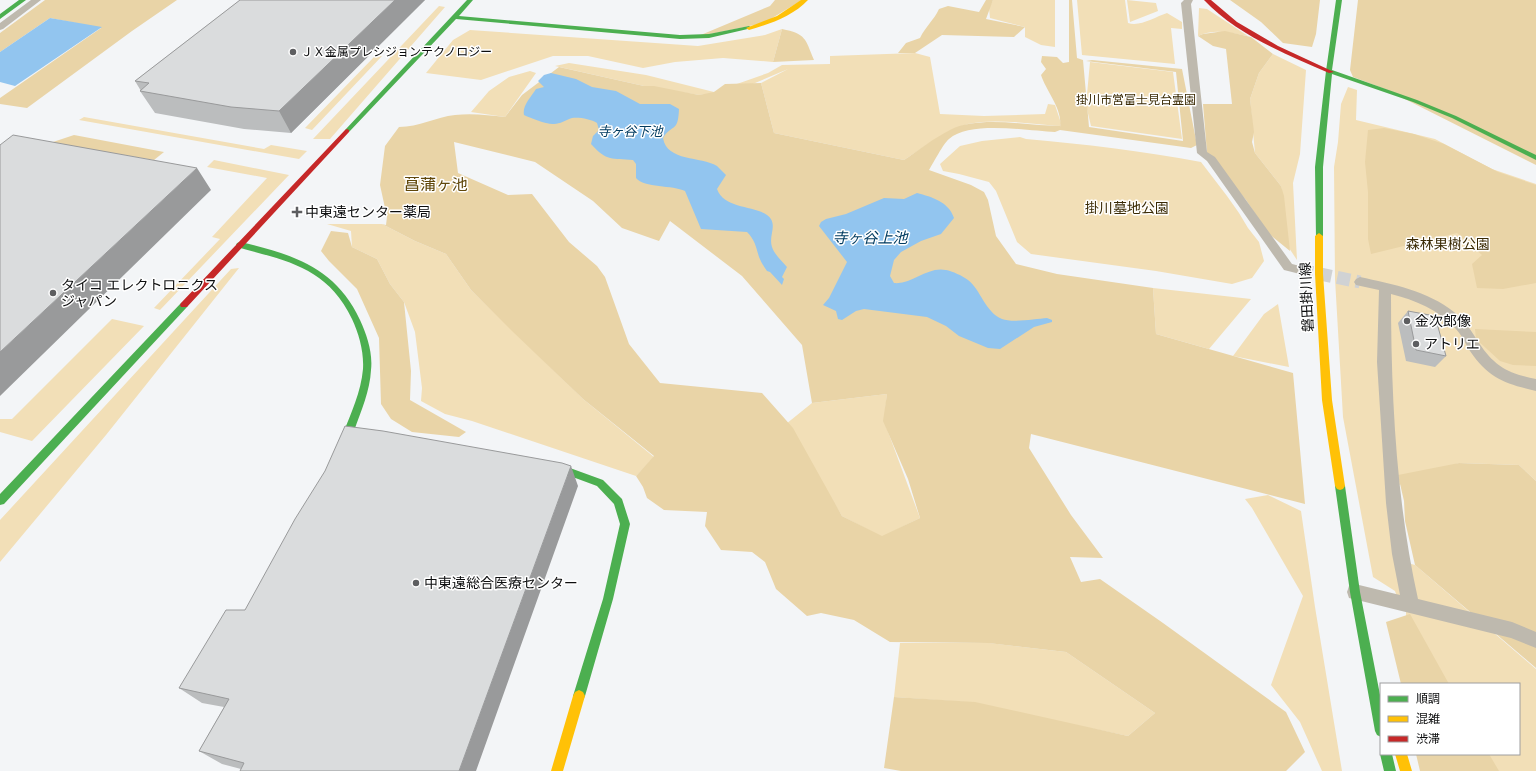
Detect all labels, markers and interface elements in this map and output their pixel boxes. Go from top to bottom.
place label: ＪＸ金属プレシジョンテクノロジー [301,45,492,59]
marker: ＪＸ金属プレシジョンテクノロジー [288,47,298,57]
park label: 掛川市営富士見台霊園 [1076,93,1196,107]
water label: 寺ヶ谷下池 [597,124,664,139]
district label: 菖蒲ヶ池 [404,175,468,194]
park label: 掛川墓地公園 [1085,200,1169,217]
place label: 中東遠センター薬局 [305,204,431,221]
marker: 中東遠センター薬局 [292,207,302,217]
water label: 寺ヶ谷上池 [832,229,909,247]
park label: 森林果樹公園 [1406,236,1490,253]
street label: 磐田掛川線 [1297,262,1317,332]
place label: タイコ エレクトロニクス ジャパン [61,277,218,310]
marker: タイコ エレクトロニクス ジャパン [48,288,58,298]
place label: 金次郎像 [1415,313,1471,330]
marker: 金次郎像 [1402,316,1412,326]
place label: アトリエ [1424,336,1480,353]
marker: アトリエ [1411,339,1421,349]
place label: 中東遠総合医療センター [424,575,578,592]
marker: 中東遠総合医療センター [411,578,421,588]
legend [1380,683,1520,755]
text: 順調 [1416,692,1440,706]
text: 混雑 [1416,712,1440,726]
text: 渋滞 [1416,732,1440,746]

